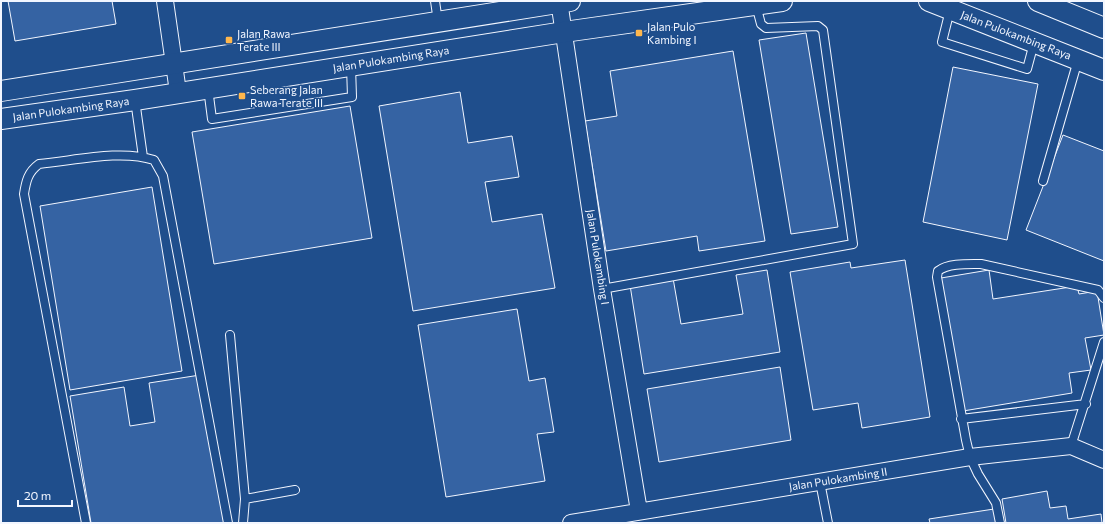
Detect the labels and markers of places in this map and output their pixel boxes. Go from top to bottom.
place label: Jalan Pulo Kambing I [647,20,697,46]
place label: Jalan Rawa Terate III [237,27,290,53]
marker: Jalan Pulo Kambing I [634,28,644,38]
marker: Jalan Rawa Terate III [224,35,234,45]
place label: Seberang Jalan Rawa Terate III [250,83,323,109]
marker: Seberang Jalan Rawa Terate III [237,91,247,101]

